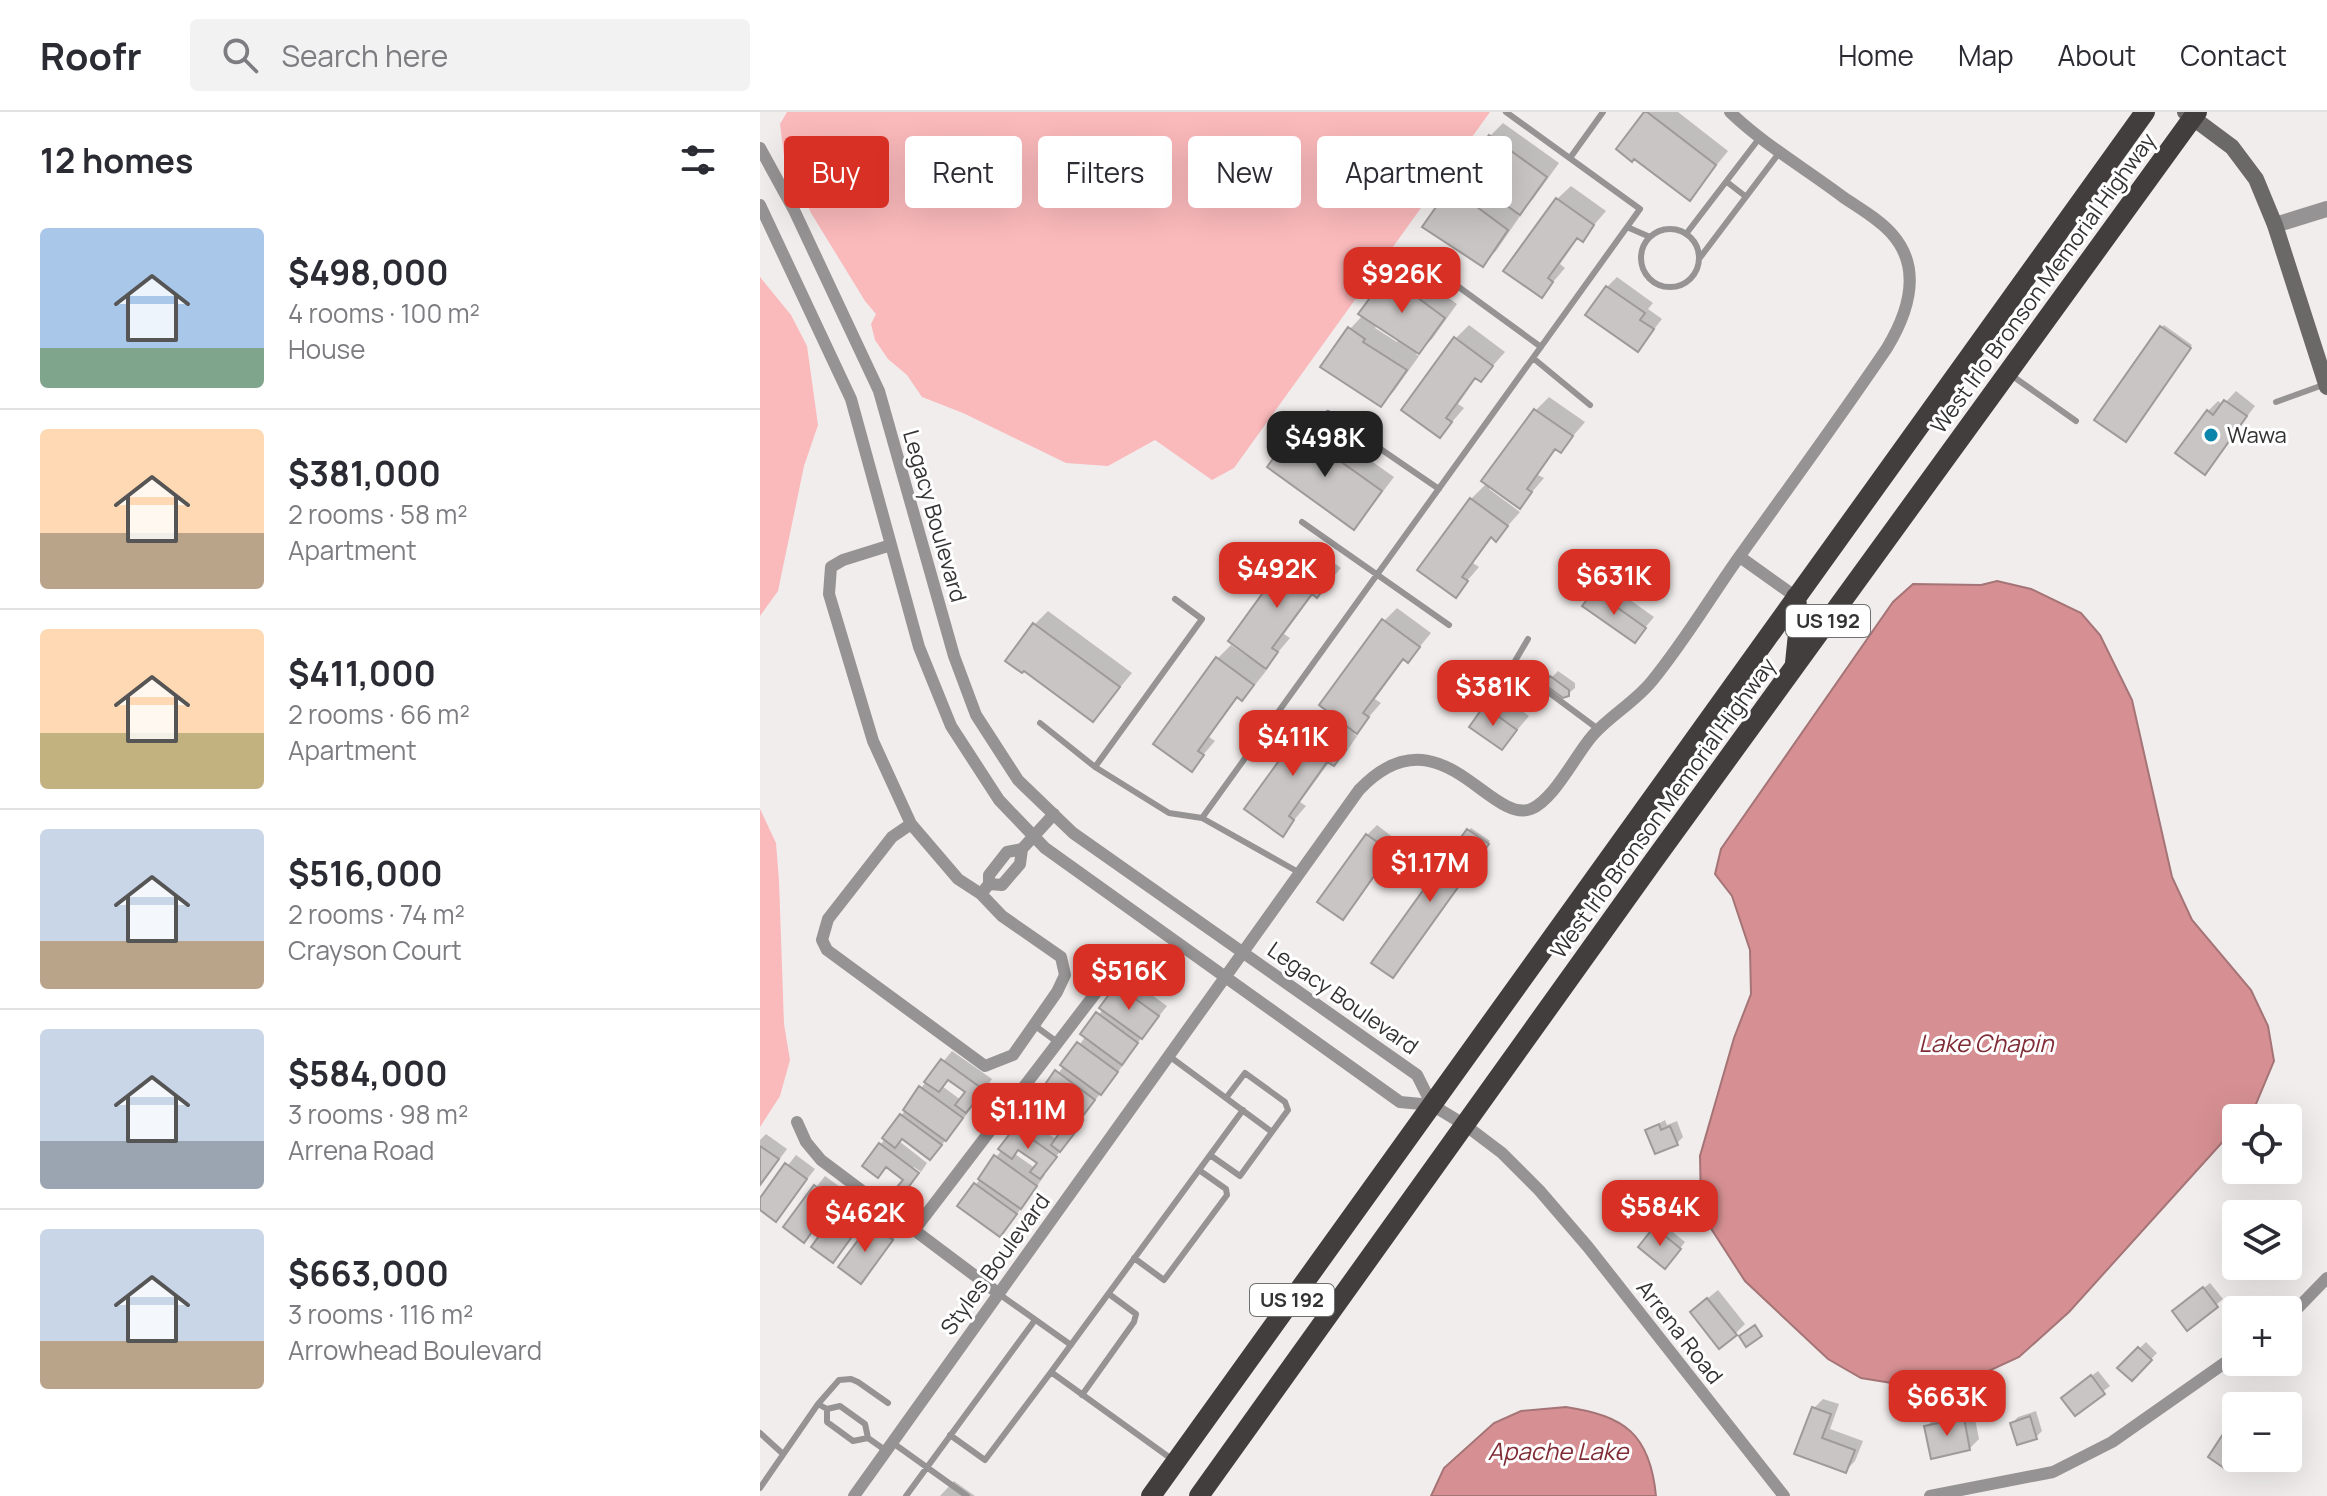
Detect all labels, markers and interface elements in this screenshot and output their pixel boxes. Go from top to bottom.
search box [190,19,750,91]
text: Roofr [40,29,142,81]
icon: search [218,33,262,77]
text: Search here [282,35,448,76]
text: Home [1838,36,1914,74]
text: Map [1958,36,2014,74]
text: About [2058,36,2136,74]
text: Contact [2180,36,2287,74]
street label: West Irlo Bronson Memorial Highway [1924,126,2163,439]
chip: Buy [784,136,889,208]
chip: Rent [905,136,1022,208]
chip: Filters [1038,136,1172,208]
chip: New [1188,136,1301,208]
chip: Apartment [1317,136,1512,208]
text: 12 homes [40,137,193,183]
icon: filters [676,138,720,182]
pin: $926K [1346,247,1458,315]
text: $498,000 [288,249,449,295]
text: $926K [1362,255,1442,291]
icon: home [104,260,200,356]
text: 4 rooms · 100 m² [288,295,480,331]
text: House [288,331,365,367]
pin: $498K [1269,411,1381,479]
text: $498K [1285,419,1365,455]
place label: Wawa [2227,420,2287,450]
street label: Legacy Boulevard [896,426,974,606]
marker: Wawa [2202,426,2220,444]
text: $381,000 [288,450,441,496]
icon: home [104,461,200,557]
text: 2 rooms · 58 m² [288,496,468,532]
text: Apartment [288,532,417,568]
pin: $492K [1221,542,1333,610]
pin: $631K [1558,549,1670,617]
text: $492K [1237,550,1317,586]
text: $631K [1576,557,1652,593]
road number: US 192 [1786,605,1870,637]
text: $411,000 [288,650,436,696]
street label: West Irlo Bronson Memorial Highway [1544,651,1783,964]
pin: $381K [1437,660,1549,728]
icon: home [104,661,200,757]
text: $381K [1455,668,1531,704]
text: 2 rooms · 66 m² [288,696,470,732]
pin: $411K [1237,710,1349,778]
text: $411K [1257,718,1329,754]
text: Apartment [288,732,417,768]
pin: $1.17M [1365,836,1495,904]
text: $1.17M [1391,844,1469,880]
text: $516,000 [288,850,443,896]
icon: home [104,861,200,957]
text: 2 rooms · 74 m² [288,896,465,932]
text: Crayson Court [288,932,462,968]
street label: Legacy Boulevard [1262,935,1424,1061]
pin: $516K [1073,944,1185,1012]
text: $516K [1091,952,1167,988]
water label: Lake Chapin [1919,1026,2054,1059]
text: $584,000 [288,1050,448,1096]
icon: home [104,1061,200,1157]
pin: $1.11M [963,1083,1093,1151]
text: $1.11M [990,1091,1066,1127]
text: 3 rooms · 98 m² [288,1096,468,1132]
map controls [2222,1104,2302,1472]
button: locate [2222,1104,2302,1184]
text: Arrena Road [288,1132,434,1168]
pin: $584K [1604,1180,1716,1248]
pin: $462K [809,1186,921,1254]
street label: Styles Boulevard [933,1187,1057,1341]
text: $584K [1620,1188,1700,1224]
text: $462K [825,1194,905,1230]
button: layers [2222,1200,2302,1280]
text: $663,000 [288,1250,449,1296]
icon: home [104,1261,200,1357]
street label: Arrena Road [1630,1274,1730,1390]
road number: US 192 [1250,1284,1334,1316]
text: 3 rooms · 116 m² [288,1296,474,1332]
button: + [2222,1296,2302,1376]
text: Arrowhead Boulevard [288,1332,542,1368]
pin: $663K [1891,1370,2003,1438]
text: $663K [1907,1378,1987,1414]
button: − [2222,1392,2302,1472]
water label: Apache Lake [1488,1434,1630,1467]

